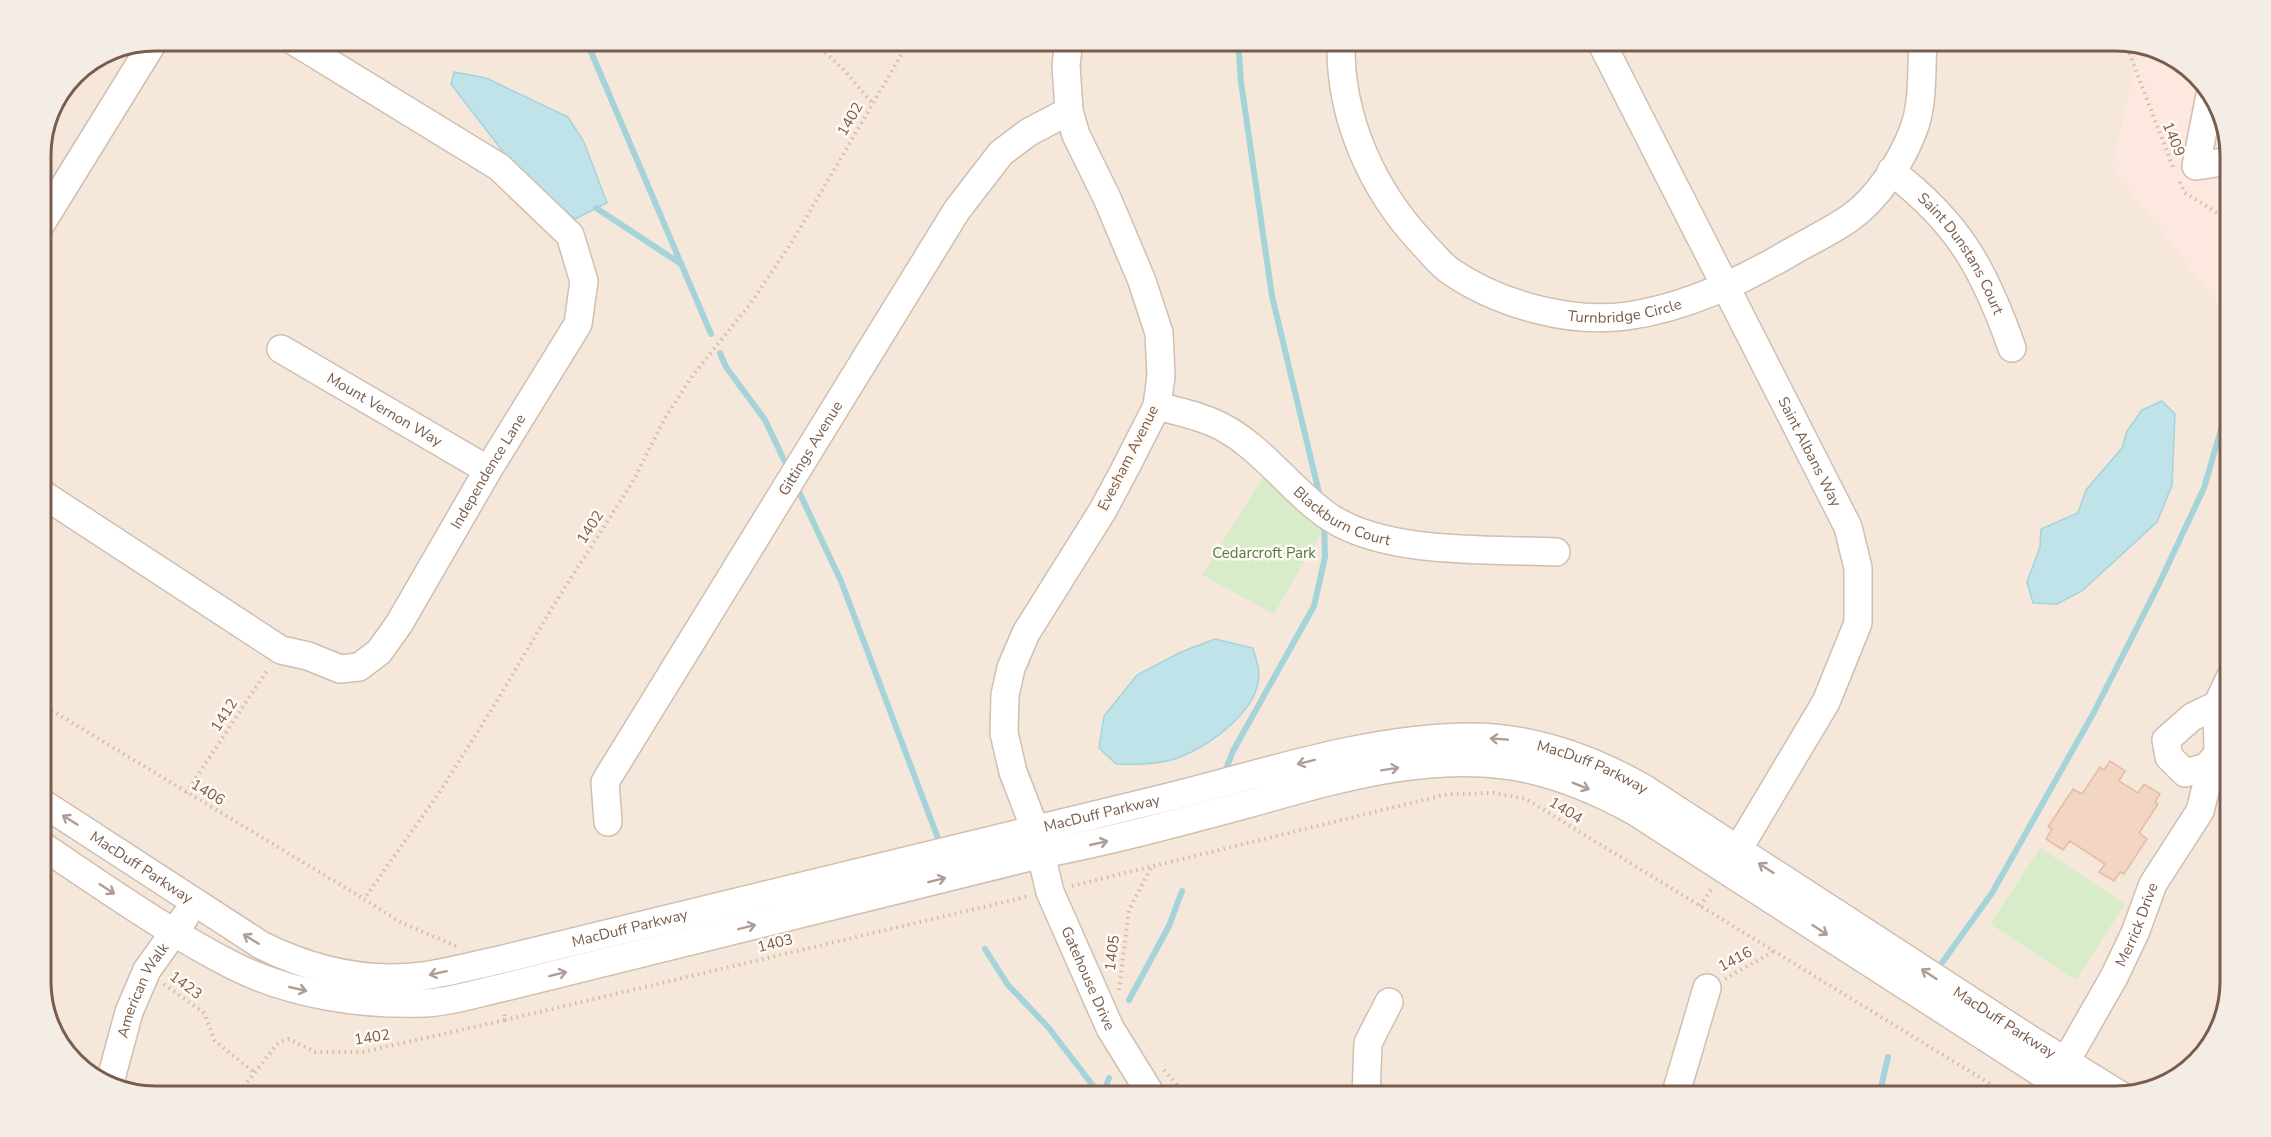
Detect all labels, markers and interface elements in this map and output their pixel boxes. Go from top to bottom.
street label: 1402 [832,98,868,140]
street label: 1409 [2158,119,2190,159]
street label: Saint Dunstans Court [1913,188,2009,318]
street label: Turnbridge Circle [1566,294,1684,328]
street label: Mount Vernon Way [323,368,446,451]
street label: Saint Albans Way [1773,393,1846,511]
street label: Gittings Avenue [774,397,847,499]
street label: Evesham Avenue [1093,402,1163,514]
street label: Independence Lane [446,410,530,533]
street label: Blackburn Court [1289,482,1393,551]
street label: 1402 [572,506,608,548]
park label: Cedarcroft Park [1212,543,1316,563]
street label: 1412 [206,694,242,736]
one-way arrow [1489,733,1509,744]
street label: MacDuff Parkway [1535,735,1652,799]
one-way arrow [1297,756,1316,768]
one-way arrow [1379,763,1399,774]
street label: 1406 [187,774,229,810]
one-way arrow [1572,781,1590,792]
street label: MacDuff Parkway [1042,789,1162,837]
street label: 1404 [1545,792,1587,828]
one-way arrow [62,814,79,826]
street label: MacDuff Parkway [86,827,197,908]
one-way arrow [1089,836,1108,848]
one-way arrow [1758,861,1775,873]
one-way arrow [927,873,946,885]
street label: Merrick Drive [2110,880,2163,970]
one-way arrow [99,882,116,895]
street label: MacDuff Parkway [570,904,690,952]
one-way arrow [738,920,757,932]
street label: Gatehouse Drive [1056,923,1120,1034]
one-way arrow [1811,924,1827,936]
street label: 1403 [755,929,795,957]
one-way arrow [243,932,260,944]
street label: 1405 [1100,934,1124,972]
street label: American Walk [112,938,174,1040]
street label: 1416 [1714,942,1756,976]
street label: 1423 [166,966,206,1004]
one-way arrow [548,967,567,979]
one-way arrow [429,968,448,979]
one-way arrow [1921,968,1938,980]
street label: MacDuff Parkway [1949,982,2060,1063]
one-way arrow [288,983,307,995]
street label: 1402 [353,1024,391,1050]

